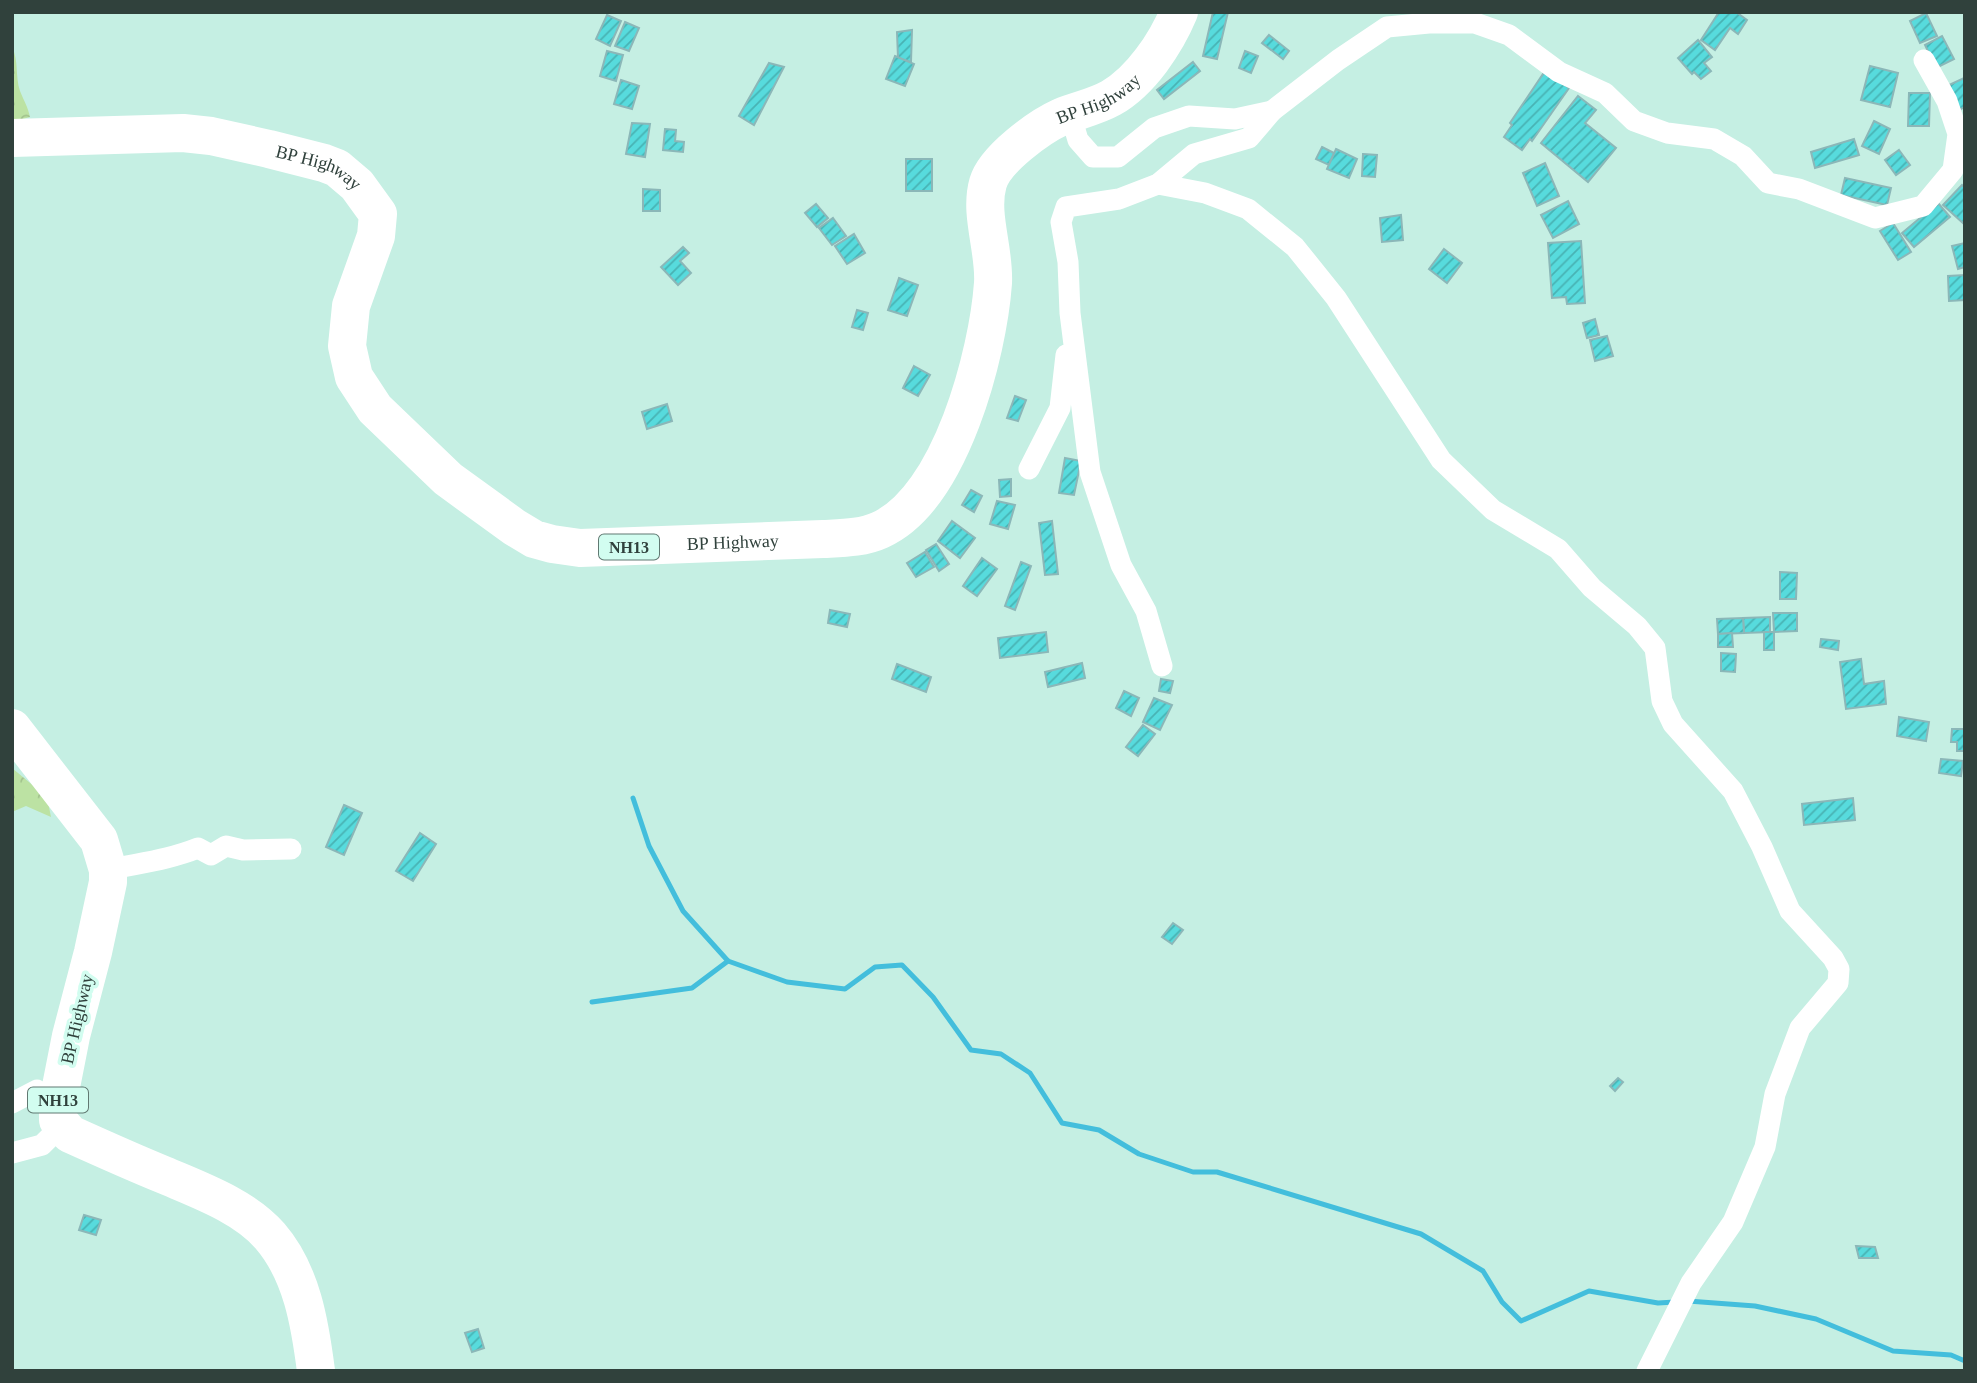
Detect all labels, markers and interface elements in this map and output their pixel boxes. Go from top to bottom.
street label: BP Highway [1053,70,1144,128]
street label: BP Highway [274,141,365,194]
street label: BP Highway [686,531,779,554]
road number: NH13 [599,534,659,560]
street label: BP Highway [57,972,97,1066]
road number: NH13 [28,1088,88,1112]

